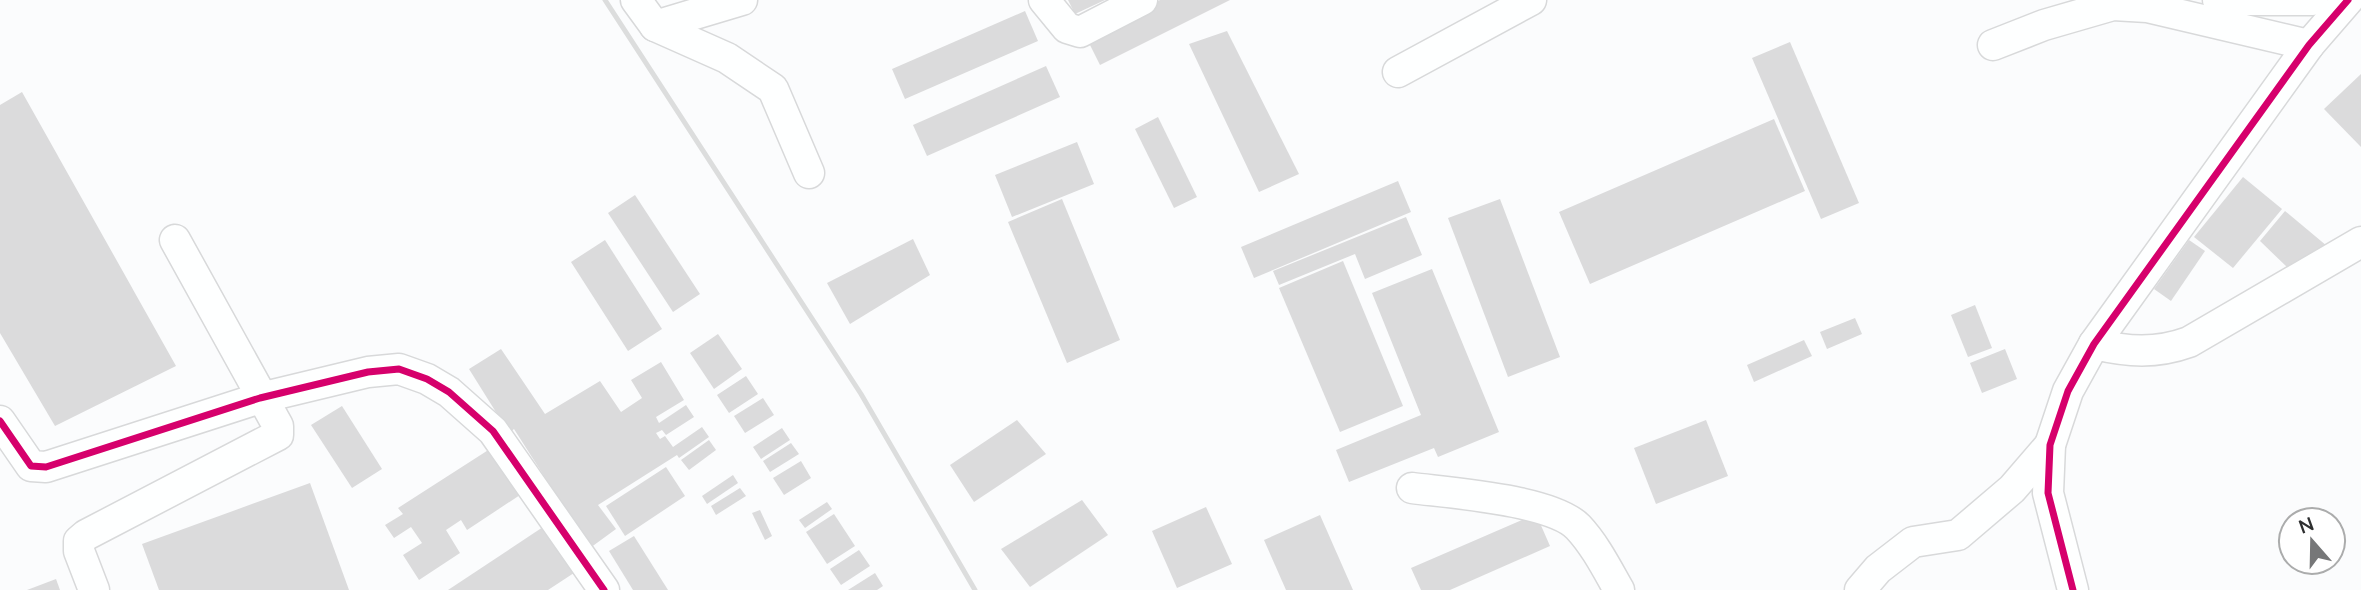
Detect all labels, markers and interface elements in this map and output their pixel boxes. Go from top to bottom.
north arrow [2277,506,2347,576]
text: N [2295,511,2317,539]

